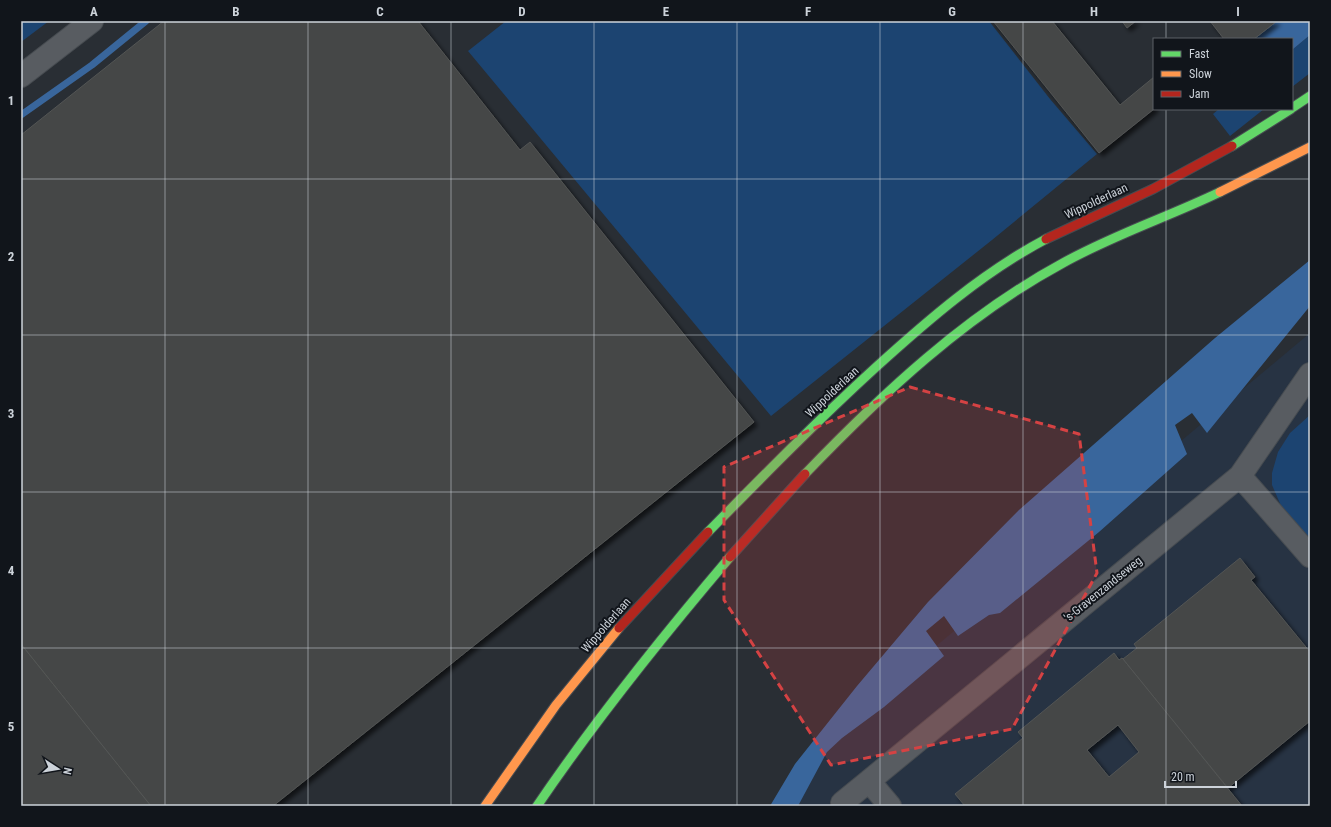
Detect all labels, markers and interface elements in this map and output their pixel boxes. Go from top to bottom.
text: A [90,4,98,19]
text: B [232,4,240,19]
text: C [376,4,384,19]
text: D [518,4,526,19]
text: E [663,4,670,19]
text: F [805,4,811,19]
text: G [948,4,956,19]
text: H [1090,4,1098,19]
text: I [1236,4,1240,19]
legend [1153,38,1293,110]
text: Fast [1189,47,1210,61]
text: Slow [1189,67,1212,81]
text: Jam [1189,87,1210,101]
text: 1 [8,93,14,108]
street label: Wippolderlaan [1062,180,1130,222]
text: 2 [8,249,15,264]
street label: Wippolderlaan [802,364,862,420]
text: 3 [8,406,14,421]
street label: 's-Gravenzandseweg [1061,553,1145,625]
text: 4 [8,563,15,578]
street label: Wippolderlaan [578,595,634,655]
text: 5 [8,719,15,734]
north arrow [38,749,78,789]
scale bar [1165,763,1236,789]
text: N [60,766,74,776]
text: 20 m [1171,770,1195,784]

